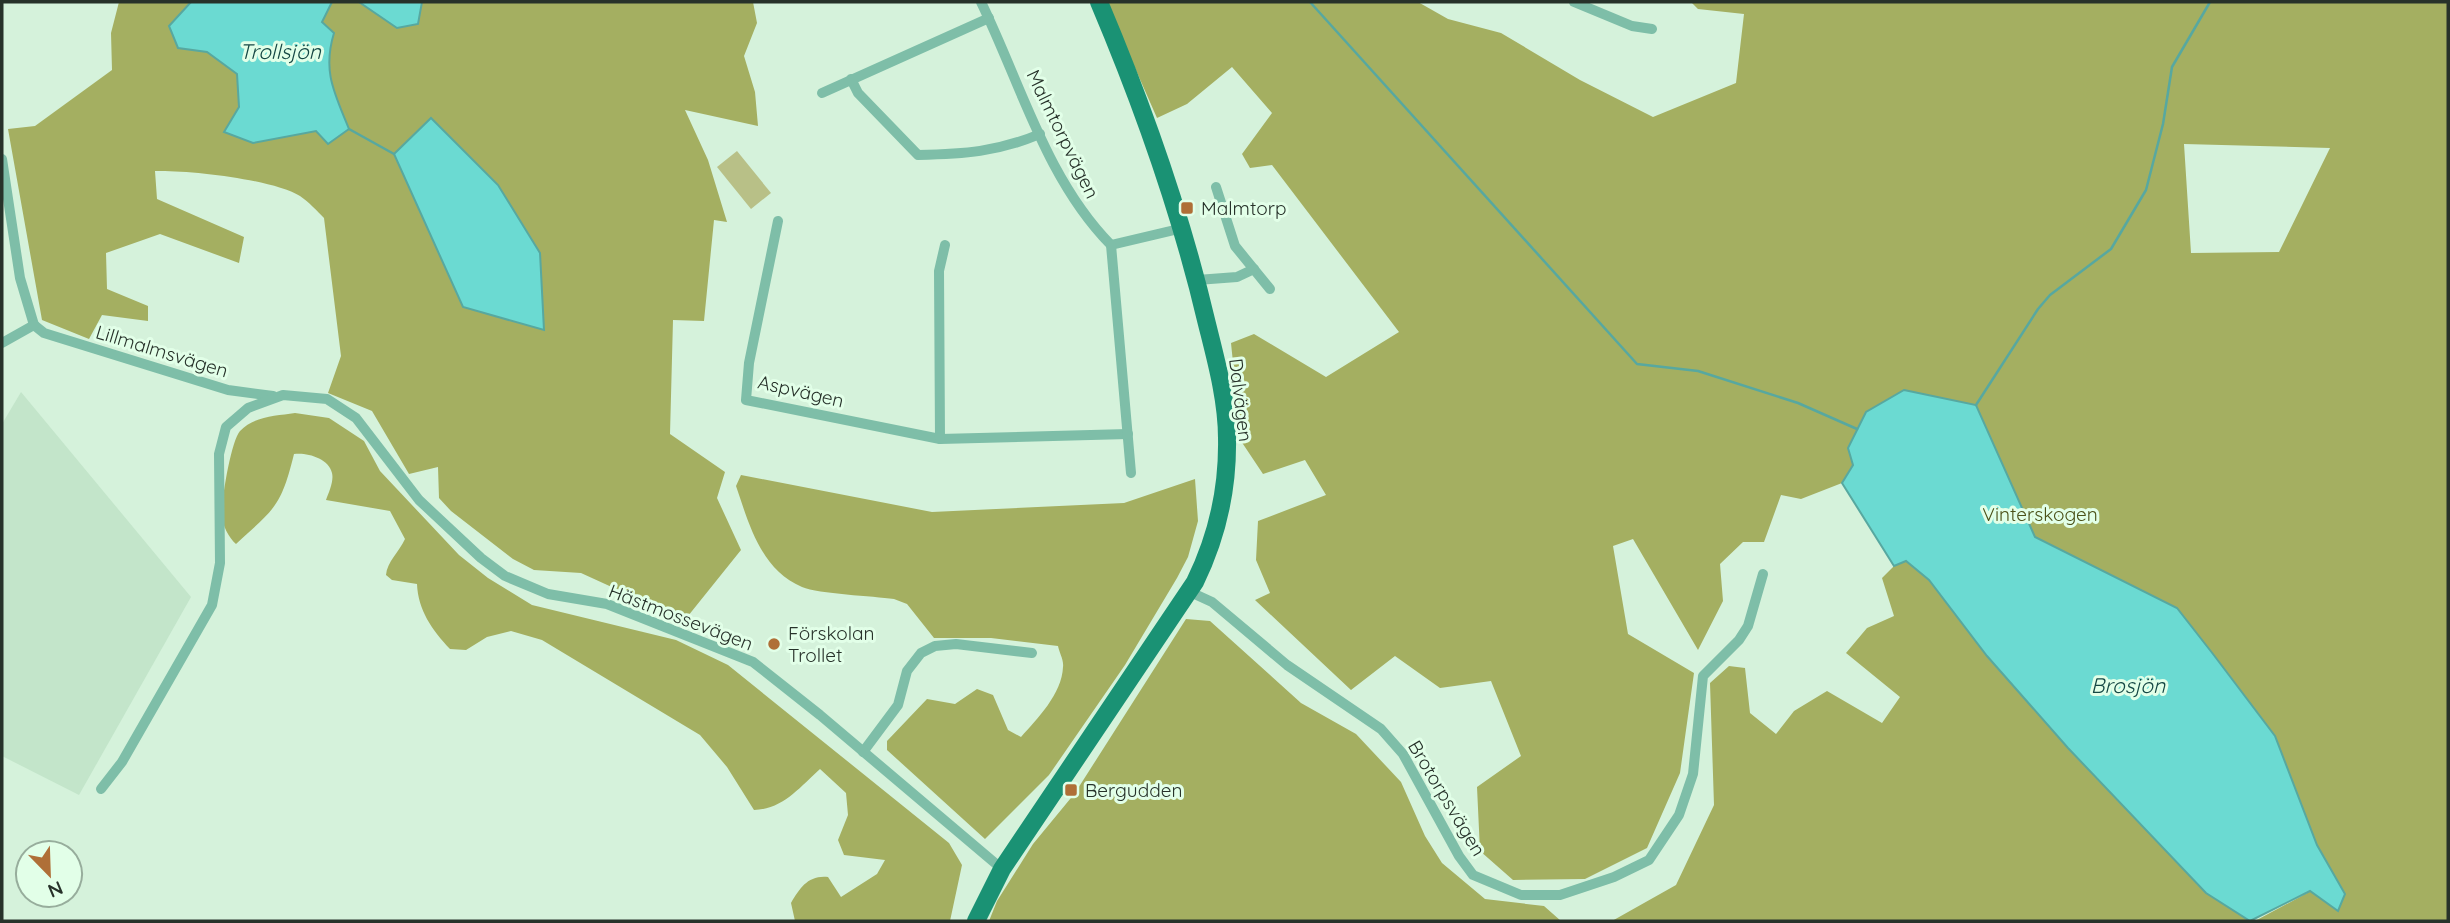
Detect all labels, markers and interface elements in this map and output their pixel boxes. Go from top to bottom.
water label: Trollsjön [239,38,322,64]
street label: Malmtorpvägen [1021,66,1105,202]
place label: Malmtorp [1201,196,1287,220]
marker: Malmtorp [1179,200,1195,216]
street label: Lillmalmsvägen [93,319,231,383]
street label: Dalvägen [1224,357,1258,443]
street label: Aspvägen [756,369,846,413]
park label: Vinterskogen [1982,502,2098,526]
street label: Hästmossevägen [605,578,757,656]
place label: Förskolan Trollet [788,621,875,667]
marker: Förskolan Trollet [766,636,782,652]
water label: Brosjön [2091,672,2166,698]
street label: Brotorpsvägen [1403,736,1491,860]
place label: Bergudden [1085,778,1182,802]
marker: Bergudden [1063,782,1079,798]
north arrow [14,839,84,909]
text: N [45,876,67,903]

